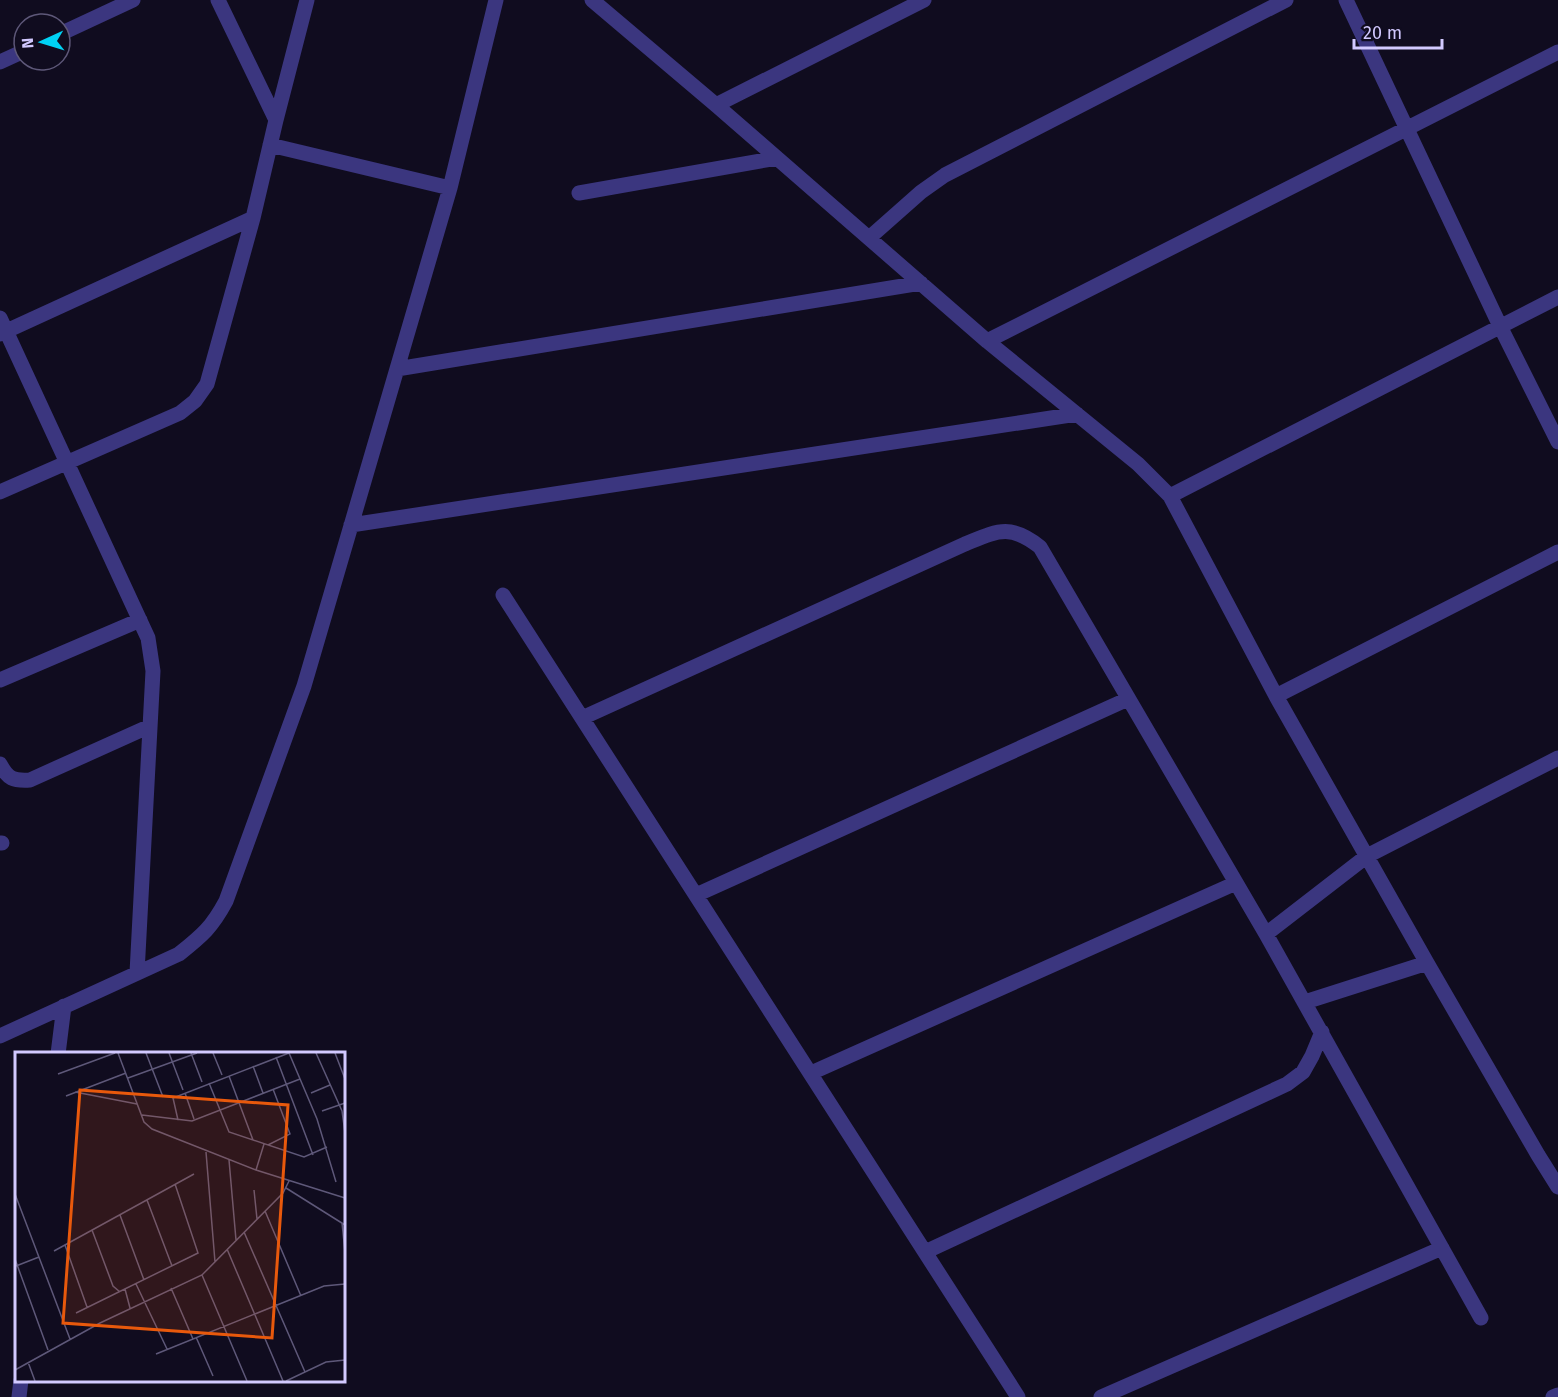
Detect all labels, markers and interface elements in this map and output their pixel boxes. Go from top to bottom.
north arrow [12,12,72,72]
scale bar [1354,12,1442,50]
text: 20 m [1363,22,1402,44]
text: N [18,37,37,49]
inset map [15,1052,345,1382]

